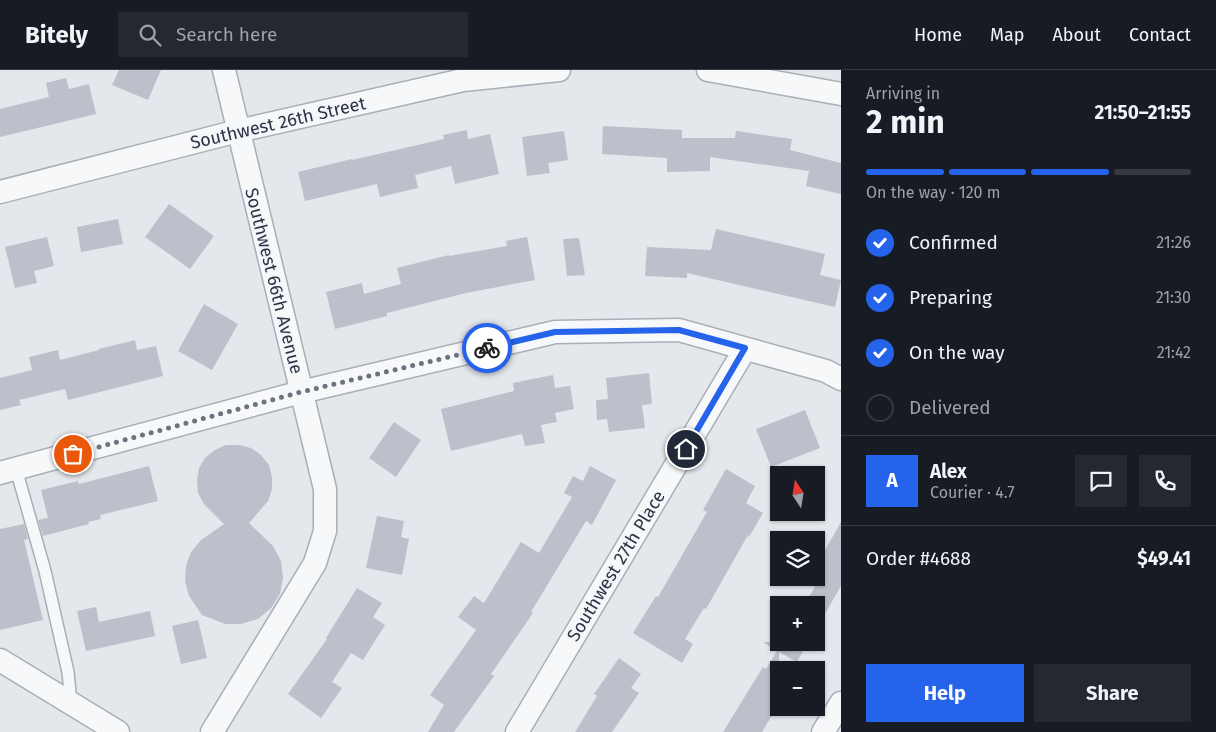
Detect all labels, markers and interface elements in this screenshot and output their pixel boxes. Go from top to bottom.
search box [118,12,468,57]
text: Bitely [25,21,88,49]
icon: search [136,21,164,49]
text: Search here [176,23,277,46]
text: Home [914,24,962,46]
text: Map [990,24,1024,46]
text: About [1052,24,1101,46]
text: Contact [1129,24,1191,46]
text: Arriving in [866,84,940,103]
street label: Southwest 26th Street [188,92,368,154]
text: 21:50–21:55 [1095,101,1191,124]
text: 2 min [866,103,945,141]
text: On the way · 120 m [866,183,1000,202]
street label: Southwest 66th Avenue [240,186,308,376]
icon: check [866,229,894,257]
text: Confirmed [909,231,998,254]
text: 21:26 [1156,233,1191,252]
icon: check [866,284,894,312]
text: Preparing [909,286,992,309]
text: 21:30 [1156,288,1191,307]
courier [462,323,512,373]
icon: bike [473,334,501,362]
icon: check [866,339,894,367]
text: On the way [909,341,1005,364]
text: 21:42 [1157,343,1191,362]
text: Delivered [909,396,991,419]
pin [665,428,707,470]
pin [52,433,94,475]
icon: home [672,435,700,463]
icon: bag [59,440,87,468]
button: chat [1075,455,1127,507]
button: phone [1139,455,1191,507]
text: Alex [930,460,967,483]
north arrow [770,466,825,521]
map controls [770,466,825,716]
text: A [886,469,898,492]
text: Courier · 4.7 [930,483,1015,502]
street label: Southwest 27th Place [562,487,670,645]
button: layers [770,531,825,586]
text: Order #4688 [866,547,971,570]
text: $49.41 [1137,547,1191,570]
button: + [770,596,825,651]
button: − [770,661,825,716]
button: Help [866,664,1024,722]
button: Share [1034,664,1191,722]

